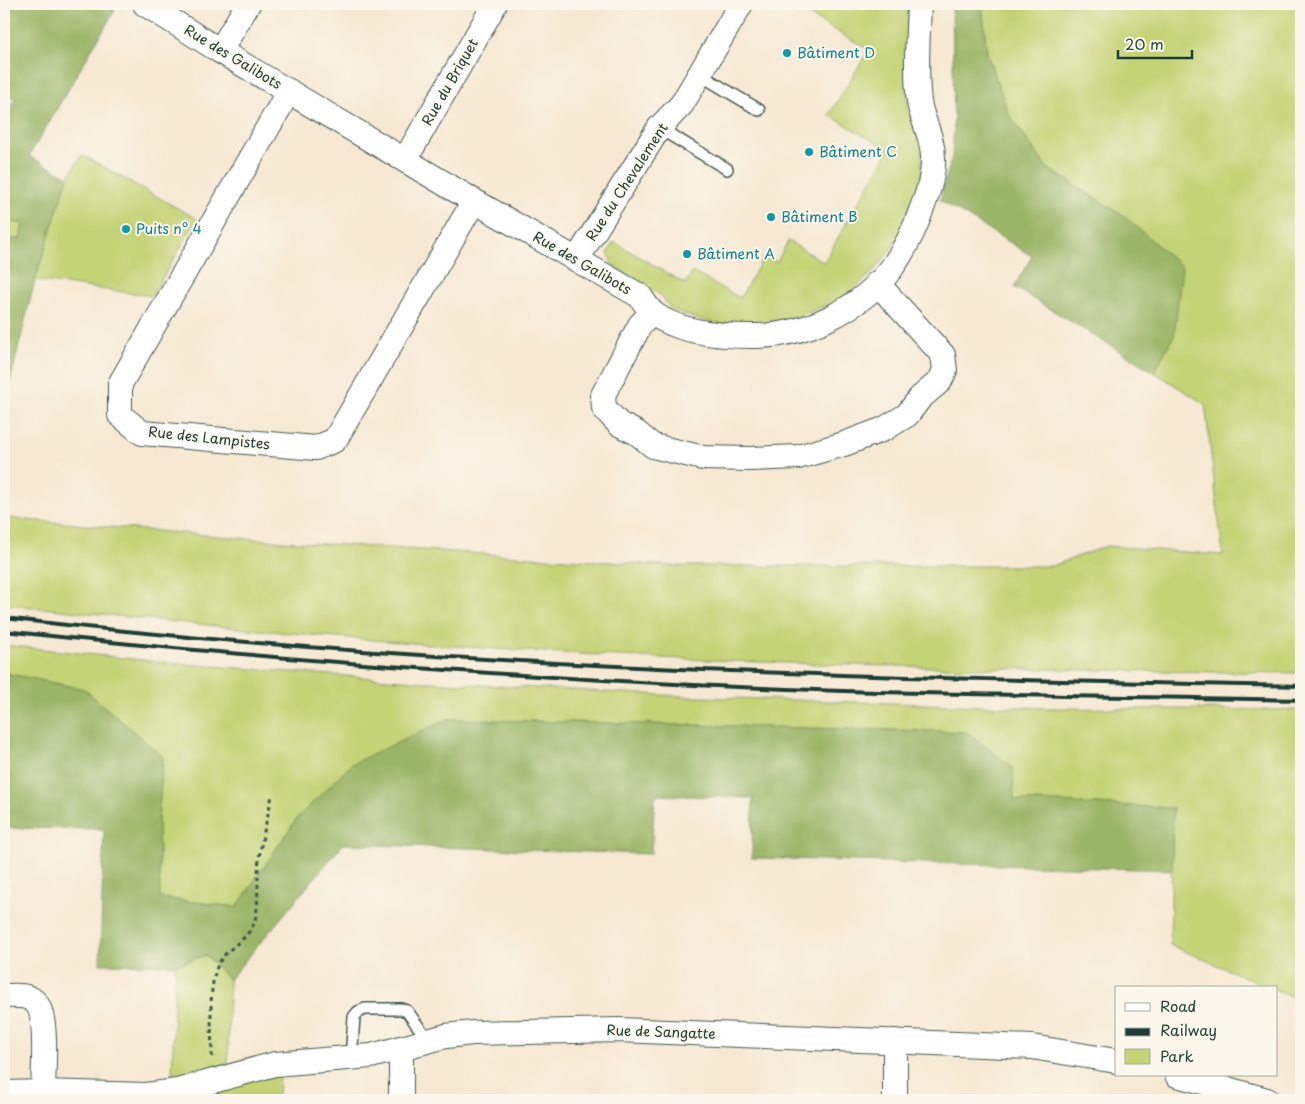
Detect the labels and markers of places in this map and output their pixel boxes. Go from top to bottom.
place label: Bâtiment D [797,42,875,63]
marker: Bâtiment D [781,47,793,59]
place label: Bâtiment C [819,141,897,162]
marker: Bâtiment C [803,146,815,158]
place label: Bâtiment B [781,206,857,227]
marker: Bâtiment B [765,211,777,223]
place label: Puits n° 4 [136,218,202,239]
marker: Puits n° 4 [120,223,132,235]
place label: Bâtiment A [697,243,775,264]
marker: Bâtiment A [681,248,693,260]

